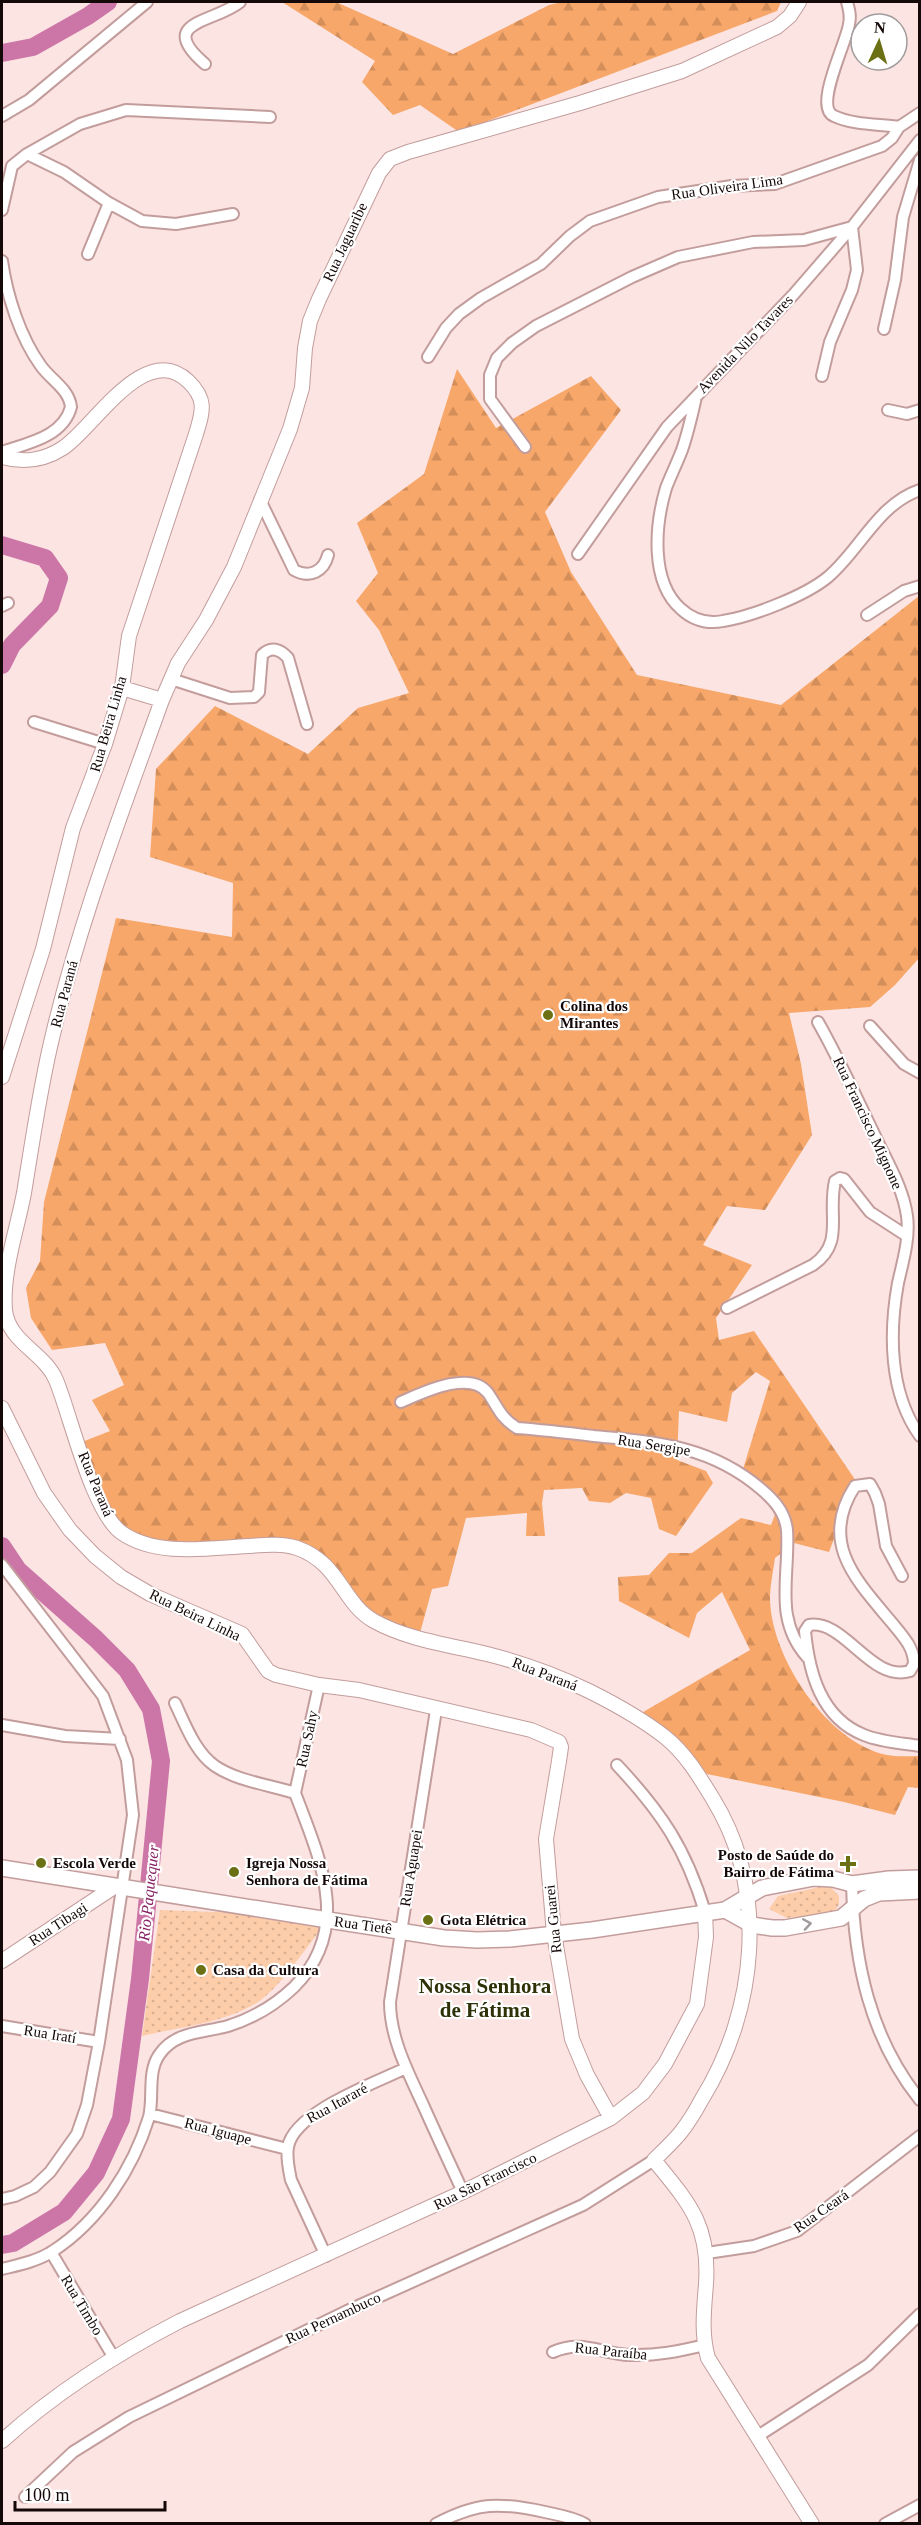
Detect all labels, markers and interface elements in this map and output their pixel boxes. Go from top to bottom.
north arrow [849,12,909,72]
text: N [874,19,887,36]
street label: Rua Oliveira Lima [670,171,784,203]
street label: Rua Jaguaribe [320,200,370,284]
street label: Avenida Nilo Tavares [694,292,796,396]
street label: Rua Beira Linha [87,674,129,774]
street label: Rua Paraná [47,958,81,1029]
place label: Colina dos Mirantes [560,998,628,1031]
marker: Colina dos Mirantes [541,1008,555,1022]
street label: Rua Francisco Mignone [830,1054,906,1192]
street label: Rua Sergipe [616,1431,692,1459]
street label: Rua Paraná [75,1449,117,1519]
street label: Rua Beira Linha [147,1586,243,1644]
street label: Rua Paraná [510,1654,580,1694]
street label: Rua Sahy [293,1709,321,1769]
street label: Rua Aguapei [397,1828,425,1908]
water label: Rio Paquequer [135,1843,163,1943]
place label: Posto de Saúde do Bairro de Fátima [718,1847,834,1880]
place label: Escola Verde [53,1855,136,1871]
place label: Igreja Nossa Senhora de Fátima [246,1855,368,1888]
marker: Posto de Saúde do Bairro de Fátima [839,1855,857,1873]
marker: Escola Verde [34,1856,48,1870]
marker: Igreja Nossa Senhora de Fátima [227,1865,241,1879]
street label: Rua Guarei [541,1884,565,1954]
street label: Rua Tibagi [26,1899,90,1949]
place label: Gota Elétrica [440,1912,527,1928]
street label: Rua Tietê [333,1913,393,1937]
marker: Gota Elétrica [421,1913,435,1927]
one-way arrow [801,1918,811,1931]
place label: Casa da Cultura [213,1962,319,1978]
marker: Casa da Cultura [194,1963,208,1977]
district label: Nossa Senhora de Fátima [419,1974,552,2022]
street label: Rua Iratí [23,2022,77,2046]
street label: Rua Itararé [304,2080,370,2126]
street label: Rua Iguape [183,2114,254,2148]
street label: Rua São Francisco [431,2149,539,2213]
street label: Rua Ceará [791,2186,852,2236]
street label: Rua Timbo [58,2272,106,2338]
street label: Rua Pernambuco [283,2289,383,2347]
street label: Rua Paraíba [574,2339,648,2363]
scale bar [15,2474,165,2512]
text: 100 m [24,2485,70,2505]

